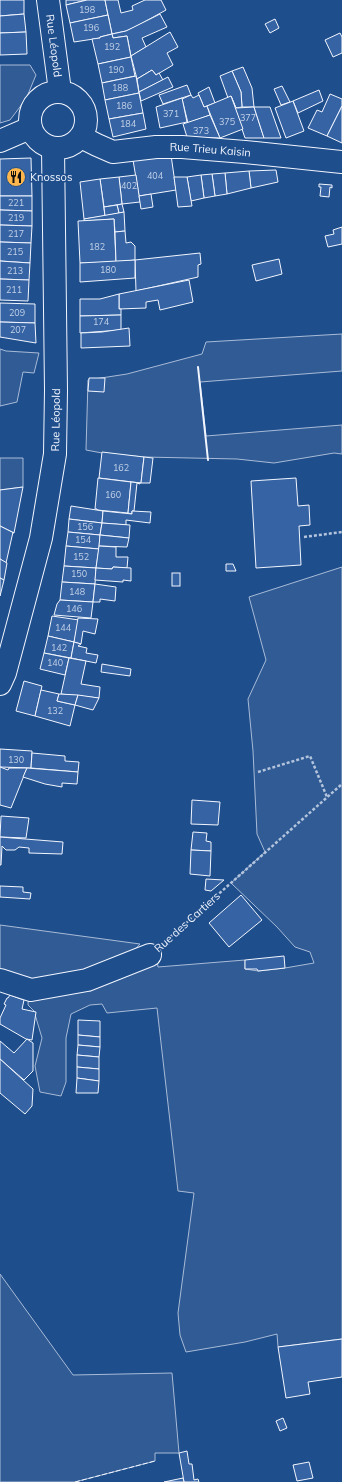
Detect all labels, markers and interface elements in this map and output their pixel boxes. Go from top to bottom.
house number: 198 [79,4,95,15]
street label: Rue Léopold [43,13,65,78]
house number: 196 [83,22,99,33]
house number: 192 [104,41,120,52]
house number: 190 [108,64,124,75]
house number: 188 [112,82,128,93]
house number: 186 [116,100,132,111]
house number: 371 [163,108,179,119]
house number: 377 [240,112,256,123]
house number: 375 [219,116,236,127]
house number: 184 [120,118,137,129]
house number: 373 [193,125,209,136]
street label: Rue Trieu Kaisin [170,140,251,160]
restaurant icon: Knossos [5,166,27,188]
place label: Knossos [30,170,72,184]
house number: 404 [147,170,164,181]
house number: 402 [121,180,137,191]
house number: 221 [8,197,24,208]
house number: 219 [8,212,24,223]
house number: 217 [8,228,24,239]
house number: 182 [89,241,105,252]
house number: 215 [7,246,24,257]
house number: 180 [100,264,116,275]
house number: 213 [7,265,23,276]
house number: 211 [6,284,22,295]
house number: 209 [9,307,25,318]
house number: 174 [93,316,110,327]
house number: 207 [10,324,26,335]
street label: Rue Léopold [48,388,63,452]
house number: 162 [113,462,129,473]
house number: 160 [105,489,121,500]
house number: 156 [77,521,93,532]
house number: 154 [75,534,92,545]
house number: 152 [73,551,89,562]
house number: 150 [71,568,87,579]
house number: 148 [69,586,85,597]
house number: 146 [66,603,82,614]
house number: 144 [55,622,72,633]
house number: 142 [51,642,67,653]
house number: 140 [47,657,63,668]
house number: 132 [47,705,63,716]
house number: 130 [8,754,24,765]
street label: Rue des Cartiers [151,889,223,955]

